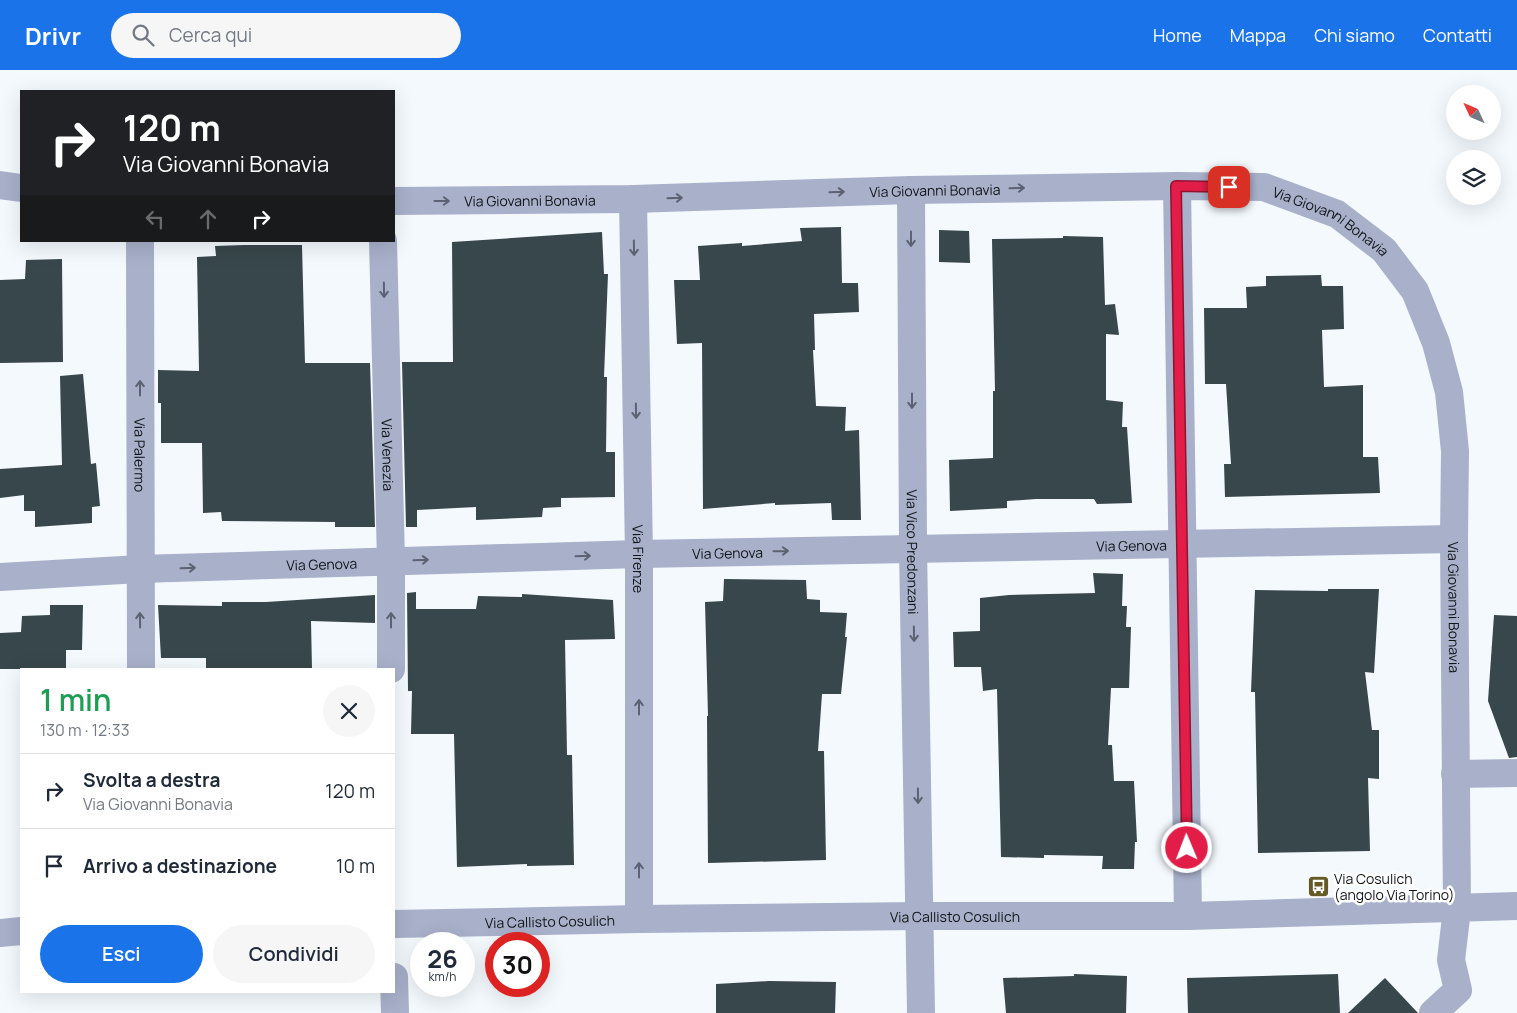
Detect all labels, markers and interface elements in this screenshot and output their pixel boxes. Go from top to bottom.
search box [111,13,461,58]
text: Drivr [25,19,81,52]
icon: search [129,21,157,49]
text: Cerca qui [169,22,252,48]
text: Home [1153,23,1202,47]
text: Mappa [1230,23,1286,47]
text: Chi siamo [1314,23,1395,47]
text: Contatti [1423,23,1492,47]
north arrow [1446,85,1501,140]
map controls [1446,85,1501,205]
text: 120 m [123,104,221,152]
icon: right [40,110,105,175]
text: Via Giovanni Bonavia [123,149,329,179]
button: layers [1446,150,1501,205]
pin [1208,166,1250,208]
icon: arrive [1215,173,1243,201]
street label: Via Giovanni Bonavia [869,179,1001,201]
street label: Via Giovanni Bonavia [1270,182,1394,259]
one-way arrow [1009,184,1025,193]
one-way arrow [829,188,845,197]
street label: Via Giovanni Bonavia [464,190,596,210]
one-way arrow [666,193,683,203]
one-way arrow [434,196,450,206]
icon: left [141,205,169,233]
icon: ahead [194,205,222,233]
icon: right [247,205,275,233]
one-way arrow [906,230,916,246]
one-way arrow [629,240,638,256]
one-way arrow [379,282,389,298]
one-way arrow [135,380,145,396]
one-way arrow [907,392,917,409]
one-way arrow [632,402,641,418]
street label: Via Palermo [131,418,150,492]
street label: Via Venezia [378,418,399,491]
street label: Via Vico Predonzani [903,489,924,615]
street label: Via Firenze [629,524,649,593]
street label: Via Genova [1096,535,1167,555]
street label: Via Genova [692,542,763,563]
street label: Via Giovanni Bonavia [1445,542,1465,673]
one-way arrow [772,546,788,556]
one-way arrow [575,551,591,561]
street label: Via Genova [286,553,357,574]
one-way arrow [412,555,429,565]
one-way arrow [180,563,196,572]
one-way arrow [136,612,145,628]
one-way arrow [386,612,396,628]
one-way arrow [910,625,919,641]
text: 1 min [40,679,112,720]
button: close [323,685,375,737]
one-way arrow [634,700,644,716]
text: 130 m · 12:33 [40,719,129,741]
text: Svolta a destra [83,767,220,793]
icon: right [40,777,68,805]
text: 120 m [325,778,375,804]
one-way arrow [913,788,922,804]
text: Via Giovanni Bonavia [83,793,233,815]
position arrow [1160,821,1212,873]
icon: arrive [40,852,68,880]
text: Arrivo a destinazione [83,853,277,879]
text: 10 m [336,853,375,879]
one-way arrow [634,862,644,878]
place label: Via Cosulich (angolo Via Torino) [1334,869,1455,904]
bus stop icon: Via Cosulich (angolo Via Torino) [1306,874,1330,898]
street label: Via Callisto Cosulich [890,906,1020,926]
street label: Via Callisto Cosulich [485,910,615,932]
button: Esci [40,925,203,983]
button: Condividi [213,925,375,983]
speed limit sign: 30 [485,932,550,997]
text: 26 [427,941,458,976]
text: km/h [429,968,456,985]

